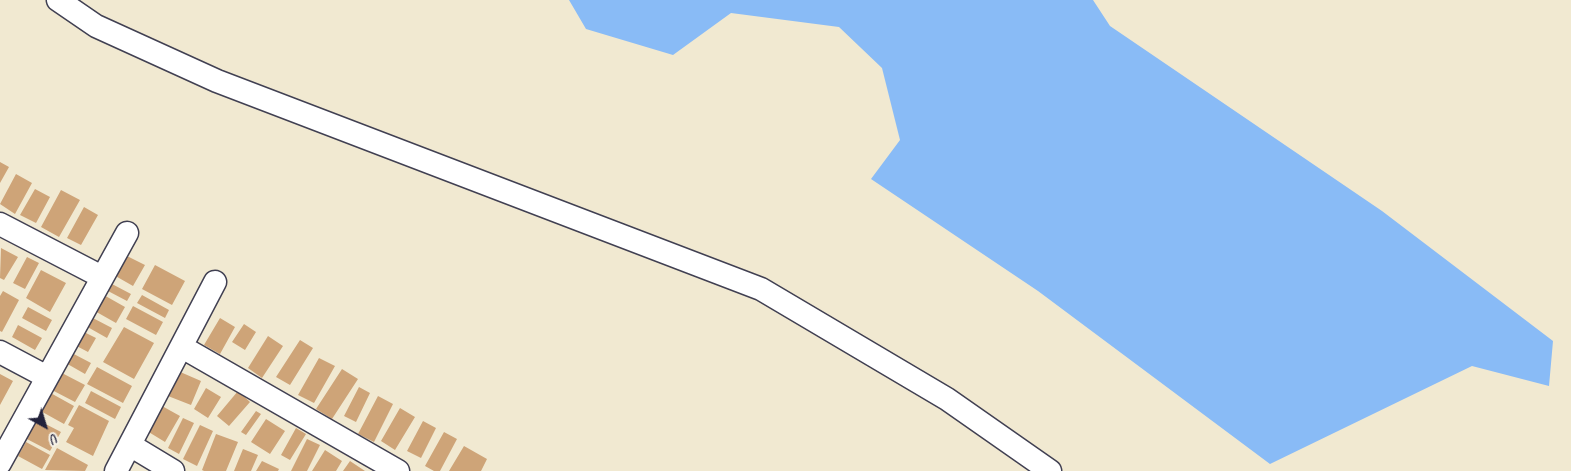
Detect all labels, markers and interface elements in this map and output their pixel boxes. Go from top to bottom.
north arrow [20,401,70,451]
text: U [47,429,63,447]

